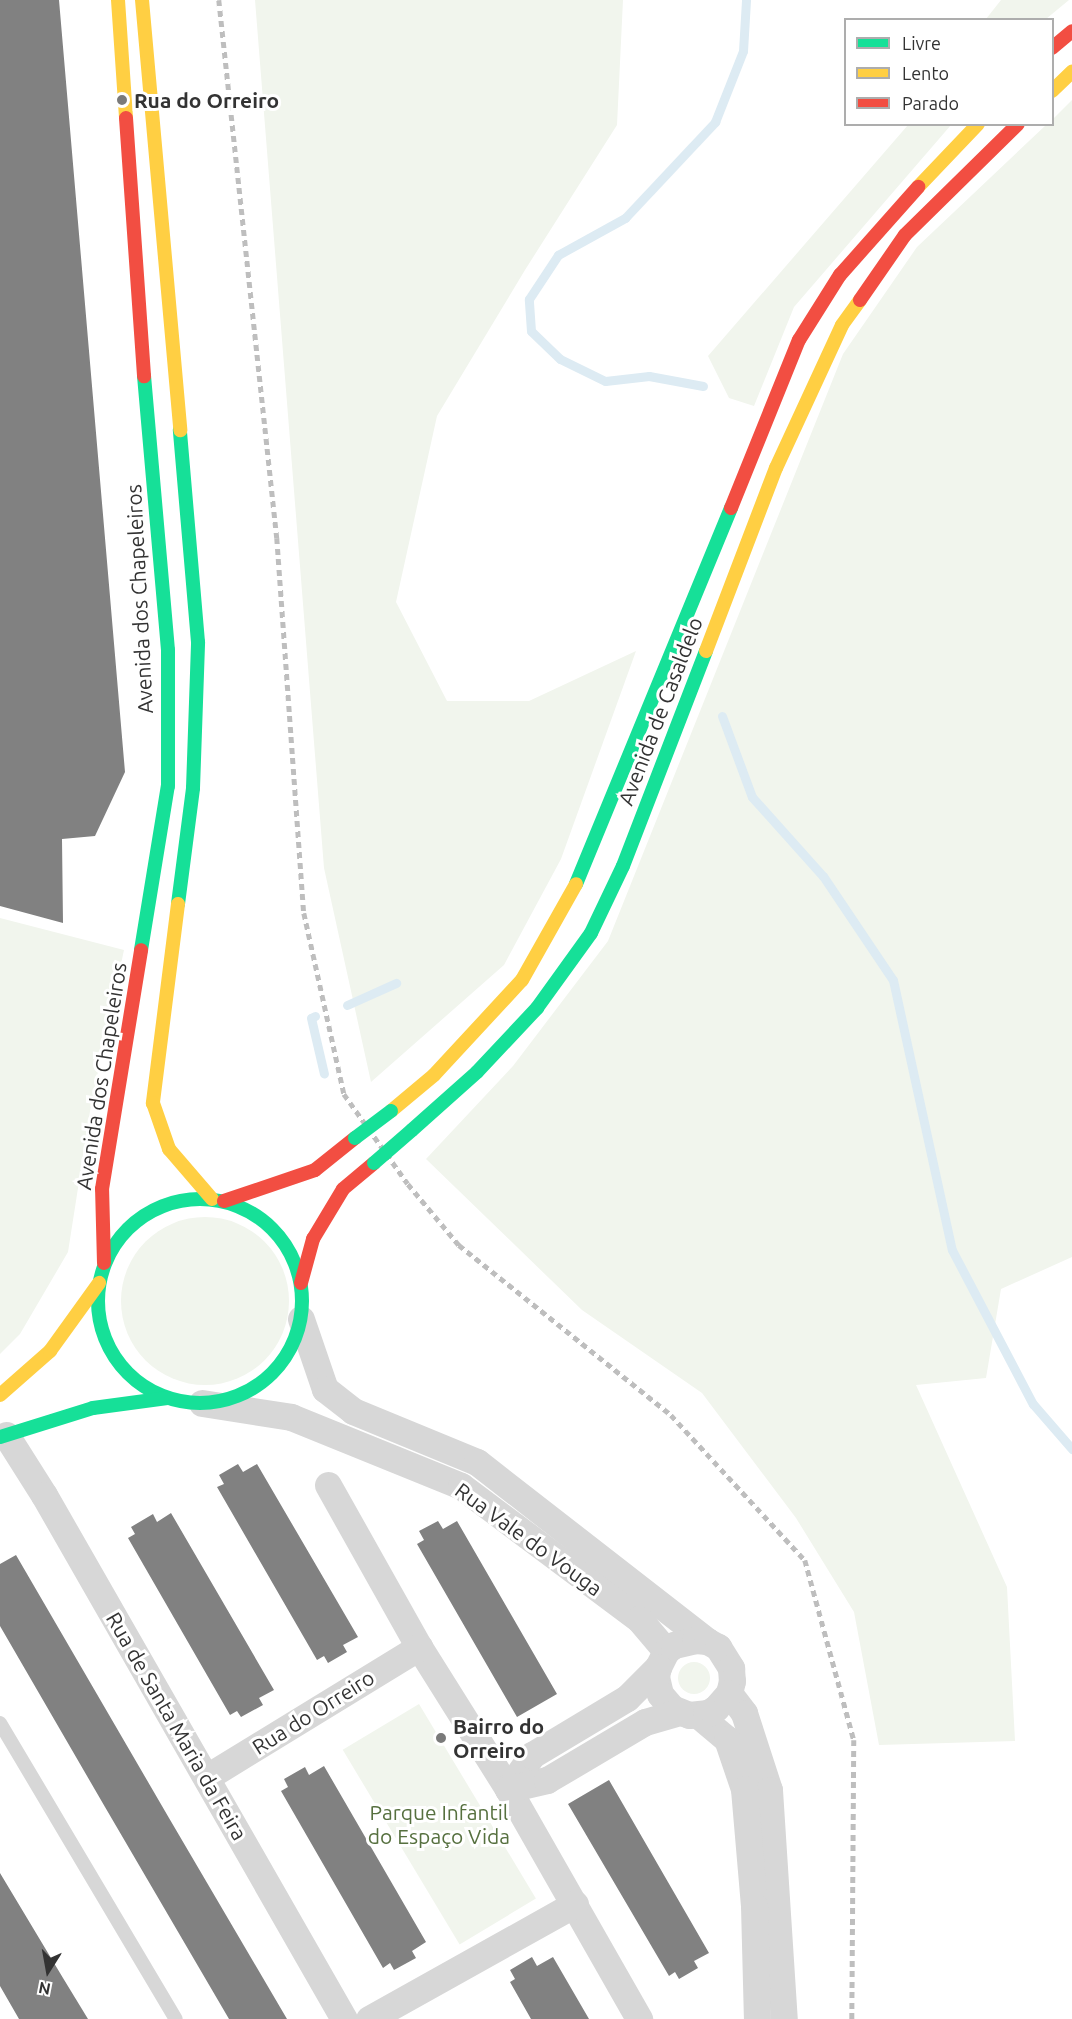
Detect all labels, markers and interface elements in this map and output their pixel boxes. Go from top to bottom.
legend [844,18,1054,126]
text: Livre [902,33,941,53]
text: Lento [902,63,949,83]
place label: Rua do Orreiro [134,87,279,113]
marker: Rua do Orreiro [115,93,129,107]
text: Parado [902,93,959,113]
street label: Avenida dos Chapeleiros [120,484,158,714]
street label: Avenida de Casaldelo [612,613,708,809]
street label: Avenida dos Chapeleiros [71,961,131,1191]
street label: Rua Vale do Vouga [451,1477,607,1601]
street label: Rua de Santa Maria da Feira [101,1608,253,1844]
street label: Rua do Orreiro [247,1664,379,1760]
place label: Bairro do Orreiro [453,1713,544,1763]
marker: Bairro do Orreiro [434,1731,448,1745]
park label: Parque Infantil do Espaço Vida [368,1799,510,1849]
north arrow [18,1941,78,2001]
text: N [37,1979,52,1999]

